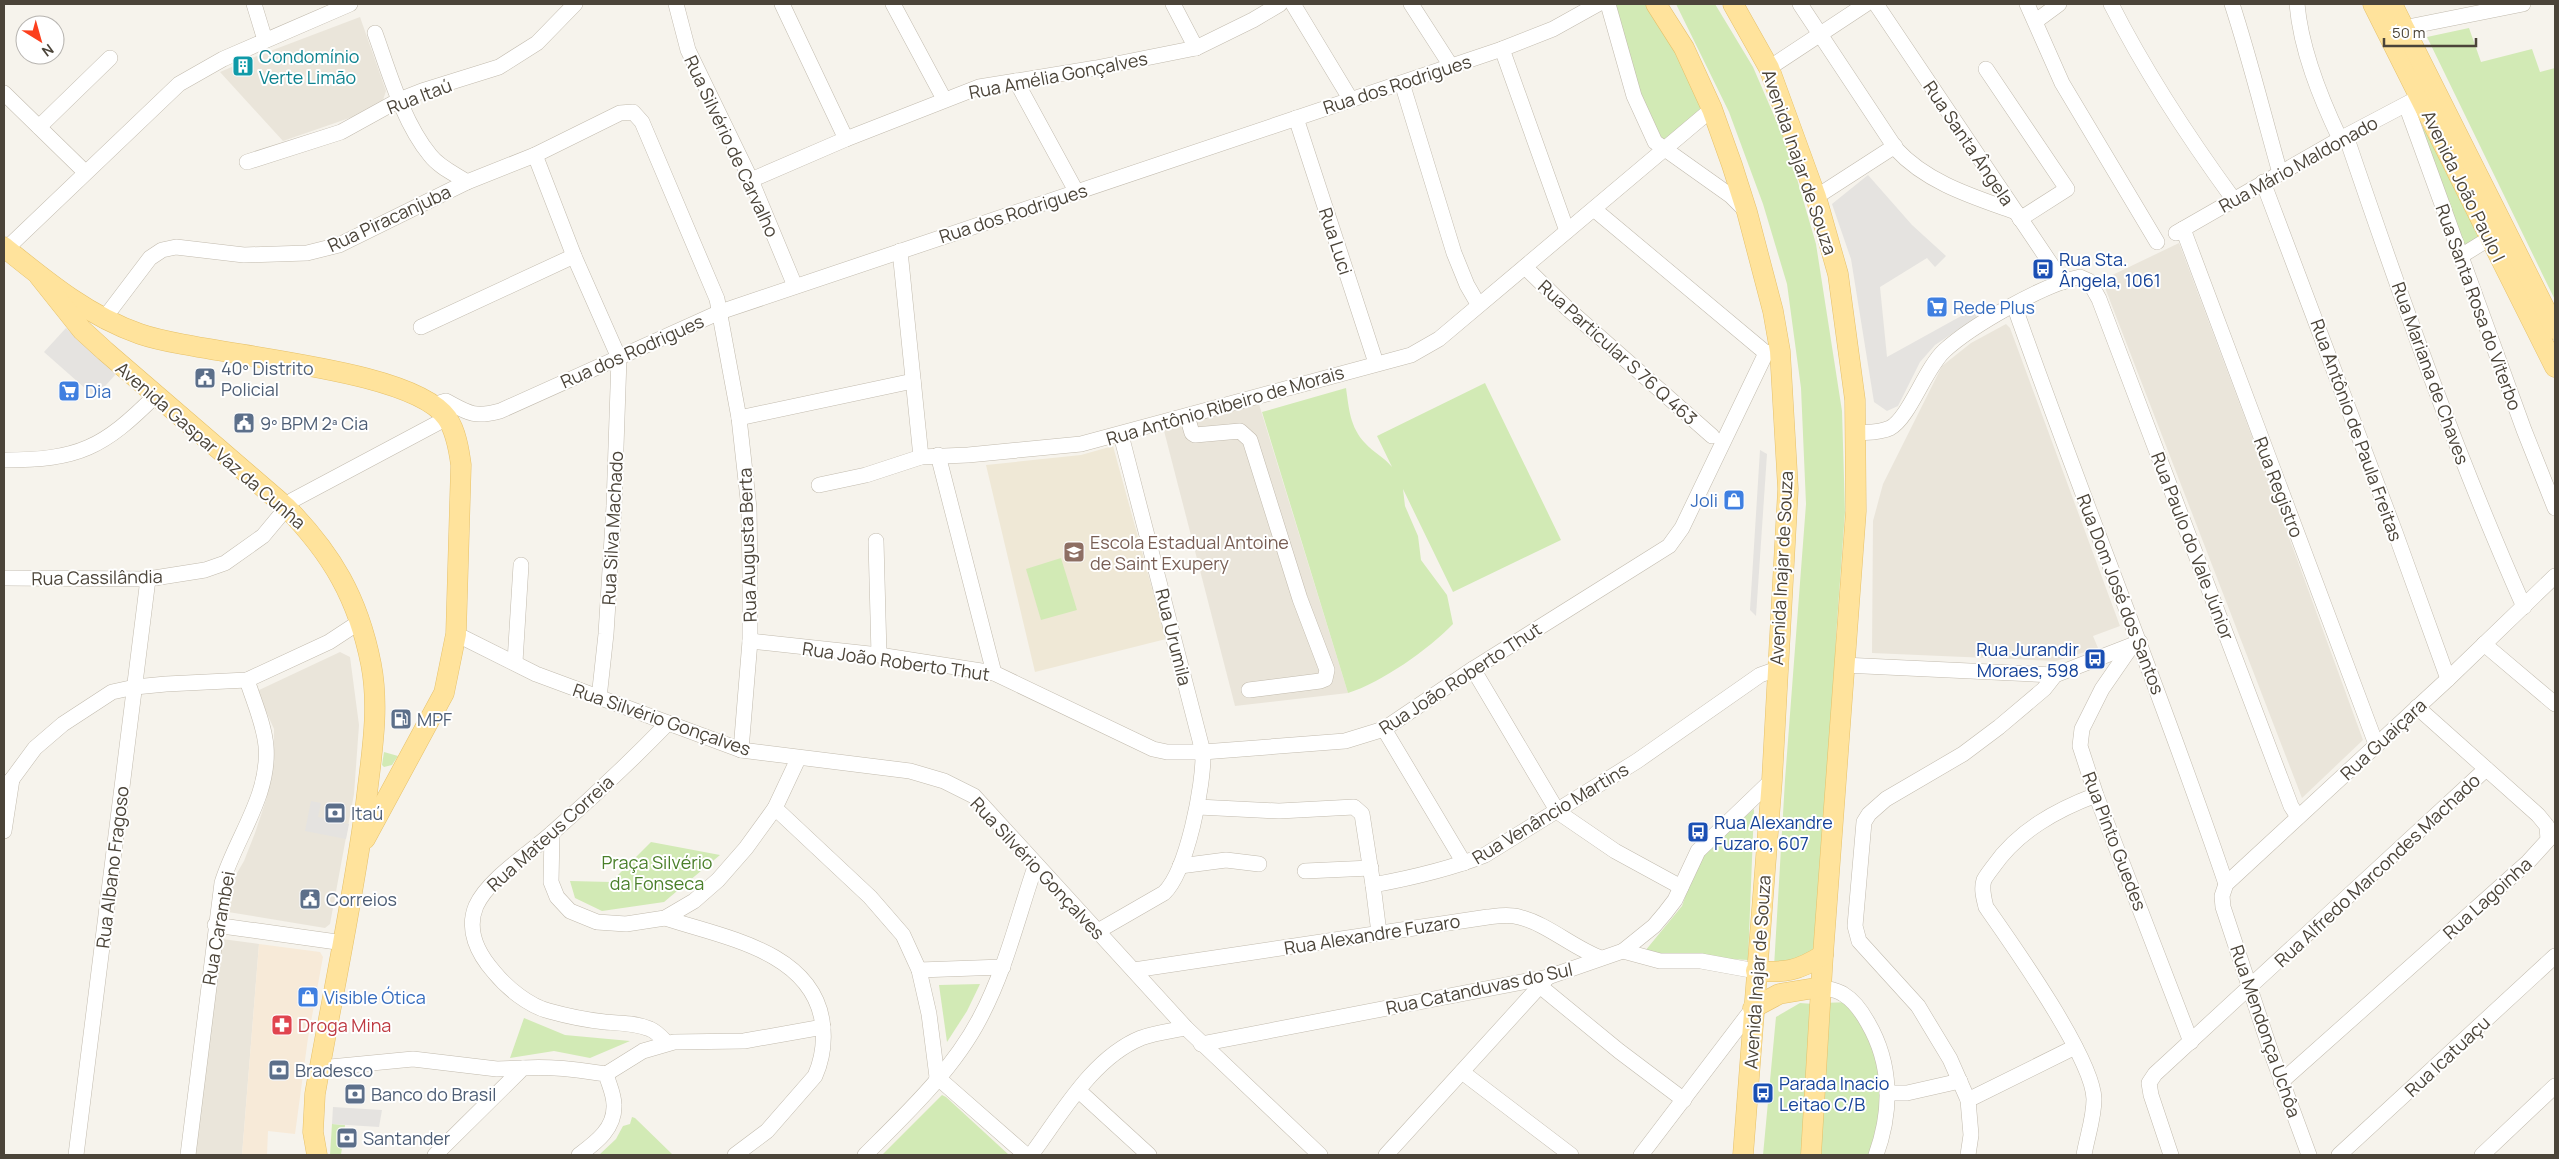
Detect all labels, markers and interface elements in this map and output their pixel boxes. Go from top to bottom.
north arrow [15,15,65,65]
scale bar [2384,15,2476,47]
text: 50 m [2392,22,2426,43]
text: N [38,40,58,61]
place label: Condomínio Verte Limão [259,44,359,89]
street label: Rua Amélia Gonçalves [967,46,1149,104]
street label: Rua dos Rodrigues [1320,49,1474,119]
street label: Rua Silvério de Carvalho [679,51,785,241]
building icon: Condomínio Verte Limão [231,54,255,78]
street label: Avenida Inajar de Souza [1757,66,1843,258]
street label: Rua Itaú [383,73,455,119]
street label: Rua Santa Ângela [1918,76,2020,210]
street label: Avenida João Paulo I [2417,106,2511,266]
street label: Rua Mário Maldonado [2214,110,2382,218]
street label: Rua dos Rodrigues [936,178,1090,248]
street label: Rua Piracanjuba [324,179,454,257]
street label: Rua Santa Rosa do Viterbo [2430,200,2528,414]
street label: Rua Luci [1314,204,1358,278]
place label: Rua Sta. Ângela, 1061 [2059,247,2161,292]
bus stop icon: Rua Sta. Ângela, 1061 [2031,257,2055,281]
street label: Rua Particular S 76 Q 463 [1533,274,1703,430]
street label: Rua Mariana de Chaves [2387,278,2475,468]
supermarket icon: Rede Plus [1925,295,1949,319]
place label: Rede Plus [1953,295,2035,319]
street label: Rua dos Rodrigues [557,309,707,393]
street label: Rua Antônio de Paula Freitas [2306,316,2408,544]
street label: Avenida Gaspar Vaz da Cunha [111,356,311,534]
place label: 40º Distrito Policial [221,356,314,401]
street label: Rua Antônio Ribeiro de Morais [1103,360,1347,450]
public building icon: 40º Distrito Policial [193,366,217,390]
supermarket icon: Dia [57,379,81,403]
place label: Dia [85,379,111,403]
public building icon: 9º BPM 2ª Cia [232,411,256,435]
place label: 9º BPM 2ª Cia [260,411,368,435]
street label: Rua Registro [2249,433,2309,541]
street label: Rua Paulo do Vale Júnior [2146,449,2240,644]
street label: Rua Silva Machado [596,450,628,606]
street label: Rua Augusta Berta [732,467,762,623]
street label: Avenida Inajar de Souza [1764,470,1798,666]
place label: Joli [1691,488,1718,512]
shop icon: Joli [1722,488,1746,512]
street label: Rua Dom José dos Santos [2072,490,2170,698]
place label: Escola Estadual Antoine de Saint Exupery [1090,530,1289,575]
school or university icon: Escola Estadual Antoine de Saint Exupery [1062,540,1086,564]
street label: Rua Cassilândia [31,564,163,590]
street label: Rua Urumila [1150,586,1198,688]
street label: Rua João Roberto Thut [1374,616,1546,740]
street label: Rua João Roberto Thut [801,636,991,686]
place label: Rua Jurandir Moraes, 598 [1976,637,2080,682]
bus stop icon: Rua Jurandir Moraes, 598 [2083,647,2107,671]
street label: Rua Silvério Gonçalves [570,677,754,761]
street label: Rua Guaiçara [2335,693,2431,785]
fuel station icon: MPF [389,707,413,731]
place label: MPF [417,707,452,731]
street label: Rua Venâncio Martins [1467,757,1633,869]
street label: Rua Pinto Guedes [2077,768,2153,914]
street label: Rua Alfredo Marcondes Machado [2269,768,2485,972]
street label: Rua Mateus Correia [481,770,619,896]
street label: Rua Albano Fragoso [90,784,134,950]
street label: Rua Silvério Gonçalves [966,792,1110,944]
bank icon: Itaú [323,801,347,825]
place label: Itaú [351,801,383,825]
place label: Rua Alexandre Fuzaro, 607 [1714,810,1833,855]
bus stop icon: Rua Alexandre Fuzaro, 607 [1686,820,1710,844]
park label: Praça Silvério da Fonseca [601,850,713,895]
street label: Rua Lagoinha [2437,852,2537,944]
street label: Rua Carambei [196,869,240,987]
street label: Avenida Inajar de Souza [1738,874,1776,1070]
public building icon: Correios [298,887,322,911]
place label: Correios [326,887,397,911]
street label: Rua Alexandre Fuzaro [1282,908,1462,960]
street label: Rua Mendonça Uchôa [2225,942,2307,1120]
street label: Rua Catanduvas do Sul [1383,956,1575,1020]
shop icon: Visible Ótica [296,985,320,1009]
place label: Visible Ótica [324,985,426,1009]
street label: Rua Icatuaçu [2399,1010,2495,1102]
pharmacy icon: Droga Mina [270,1013,294,1037]
place label: Droga Mina [298,1013,391,1037]
bank icon: Bradesco [267,1058,291,1082]
place label: Bradesco [295,1058,373,1082]
place label: Parada Inacio Leitao C/B [1779,1071,1889,1116]
bus stop icon: Parada Inacio Leitao C/B [1751,1081,1775,1105]
bank icon: Banco do Brasil [343,1082,367,1106]
place label: Banco do Brasil [371,1082,497,1106]
bank icon: Santander [335,1126,359,1150]
place label: Santander [363,1126,451,1150]

